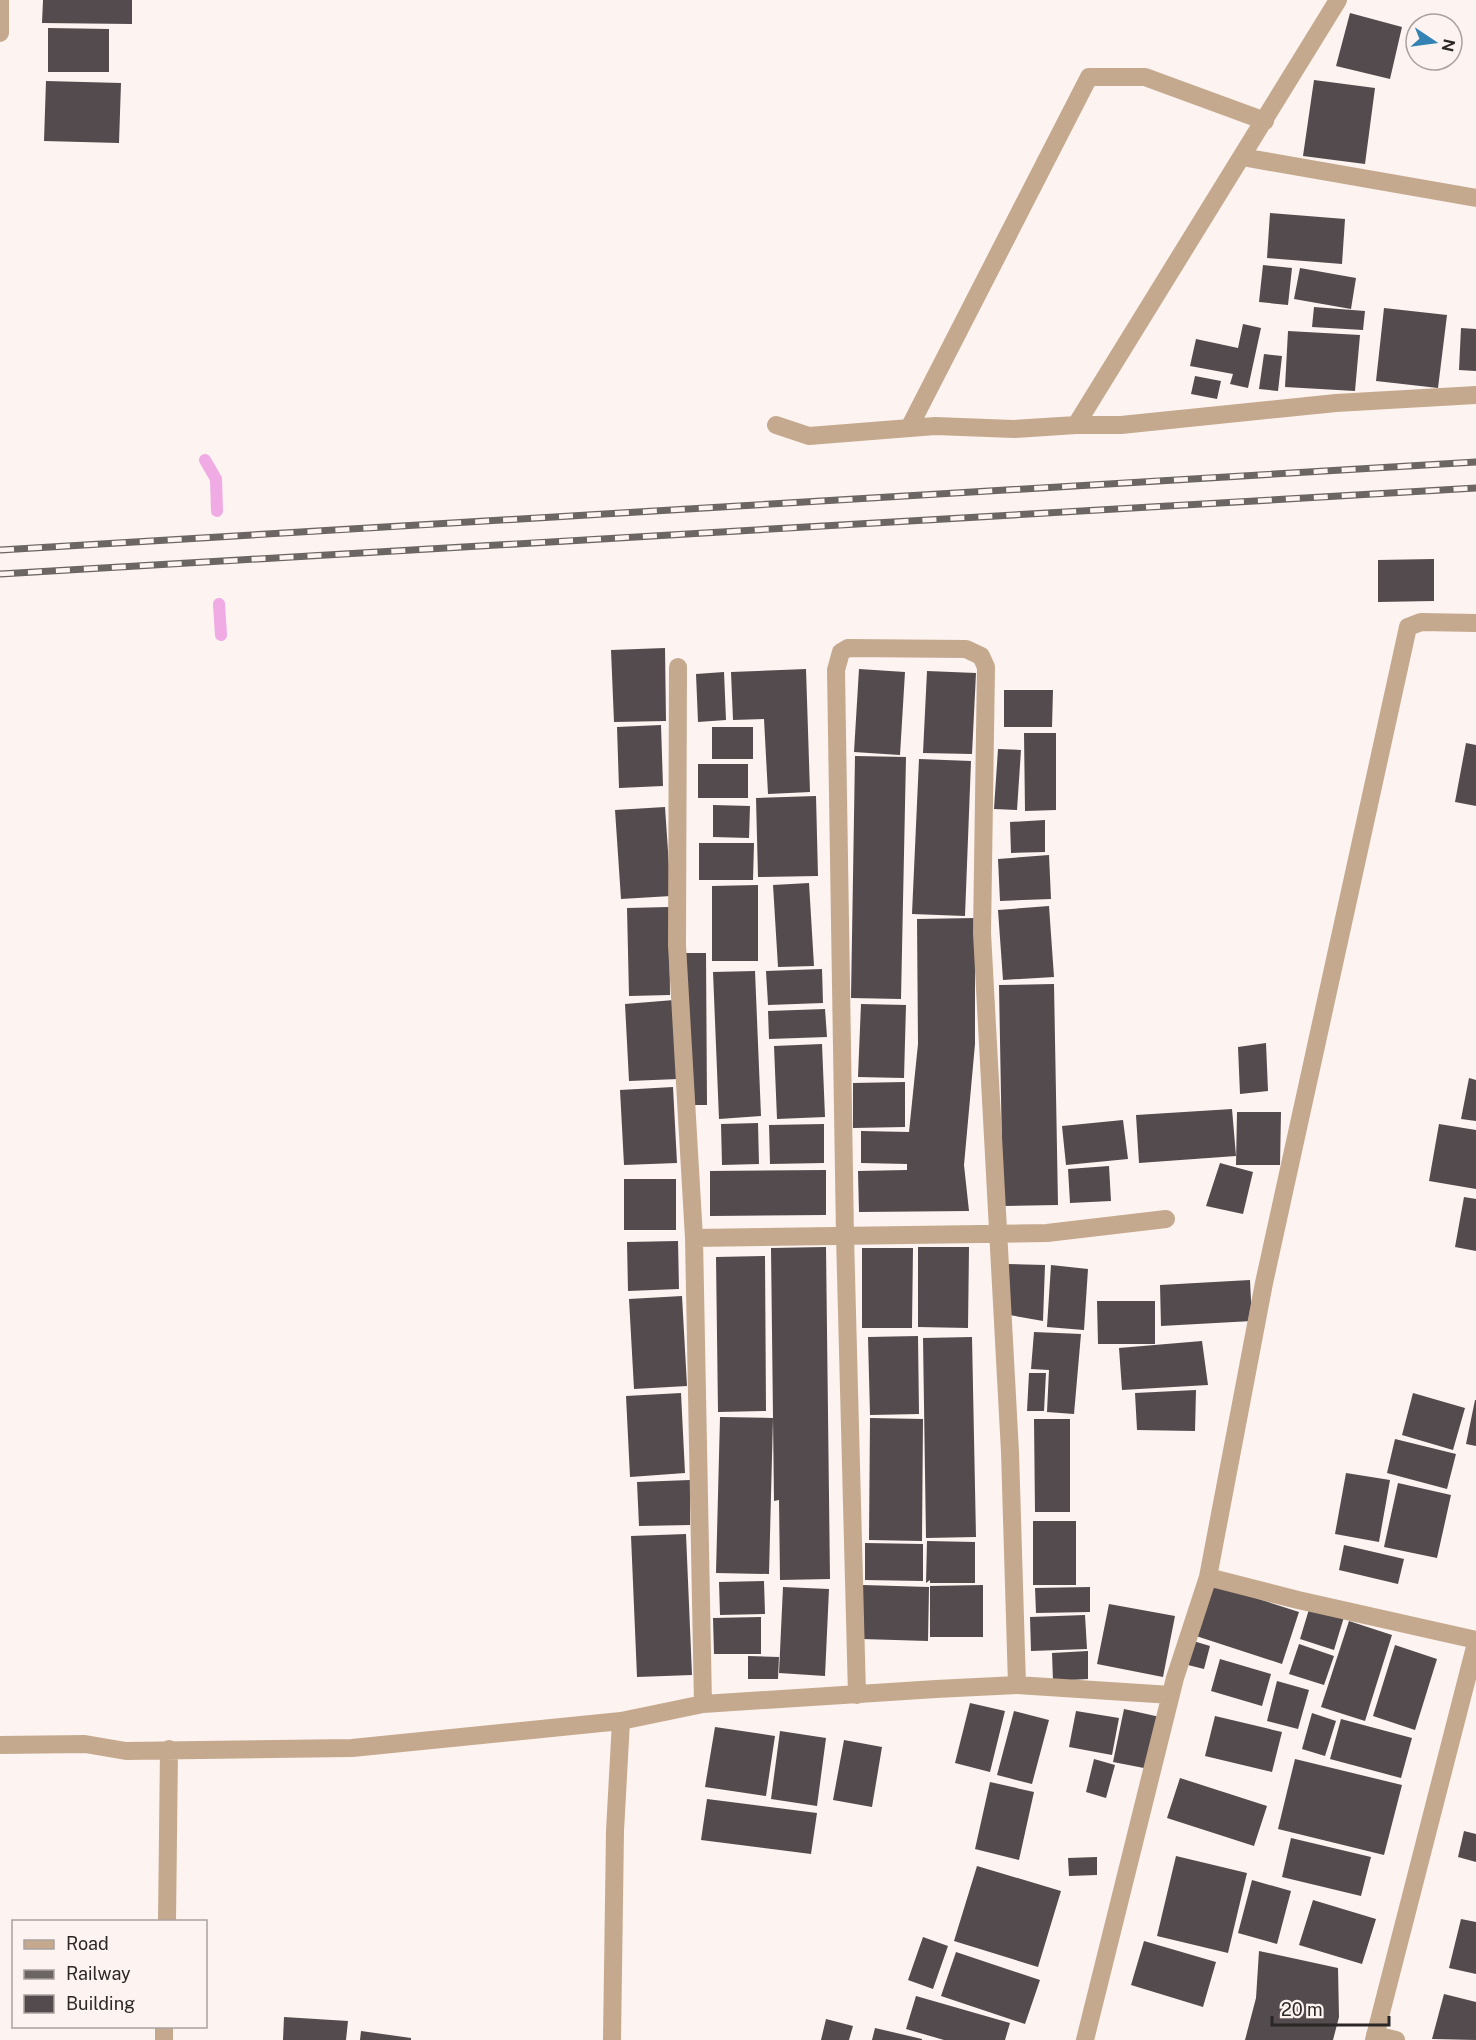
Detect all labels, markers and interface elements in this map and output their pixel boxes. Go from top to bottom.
north arrow [1404,12,1464,72]
text: N [1437,37,1459,53]
legend [12,1920,207,2028]
text: Road [66,1933,109,1954]
text: Railway [66,1963,131,1984]
scale bar [1272,1989,1389,2027]
text: Building [66,1993,135,2014]
text: 20 m [1281,1999,1323,2020]

